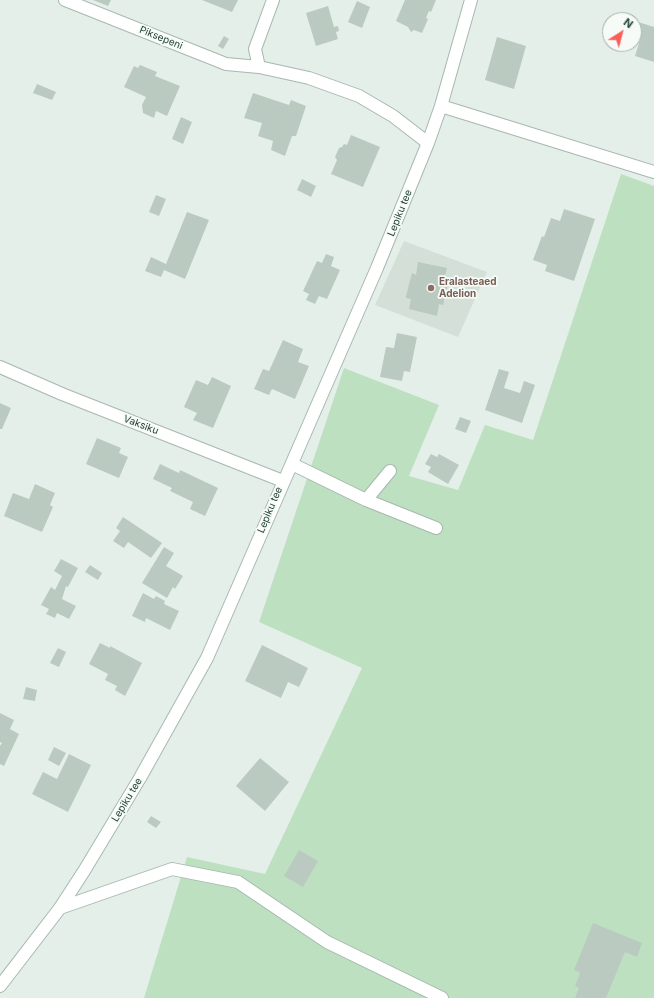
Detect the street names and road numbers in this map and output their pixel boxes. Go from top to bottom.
street label: Piksepeni [138,24,184,52]
street label: Lepiku tee [385,188,415,238]
street label: Vaksiku [122,413,160,437]
street label: Lepiku tee [255,485,285,535]
street label: Lepiku tee [109,776,145,824]

